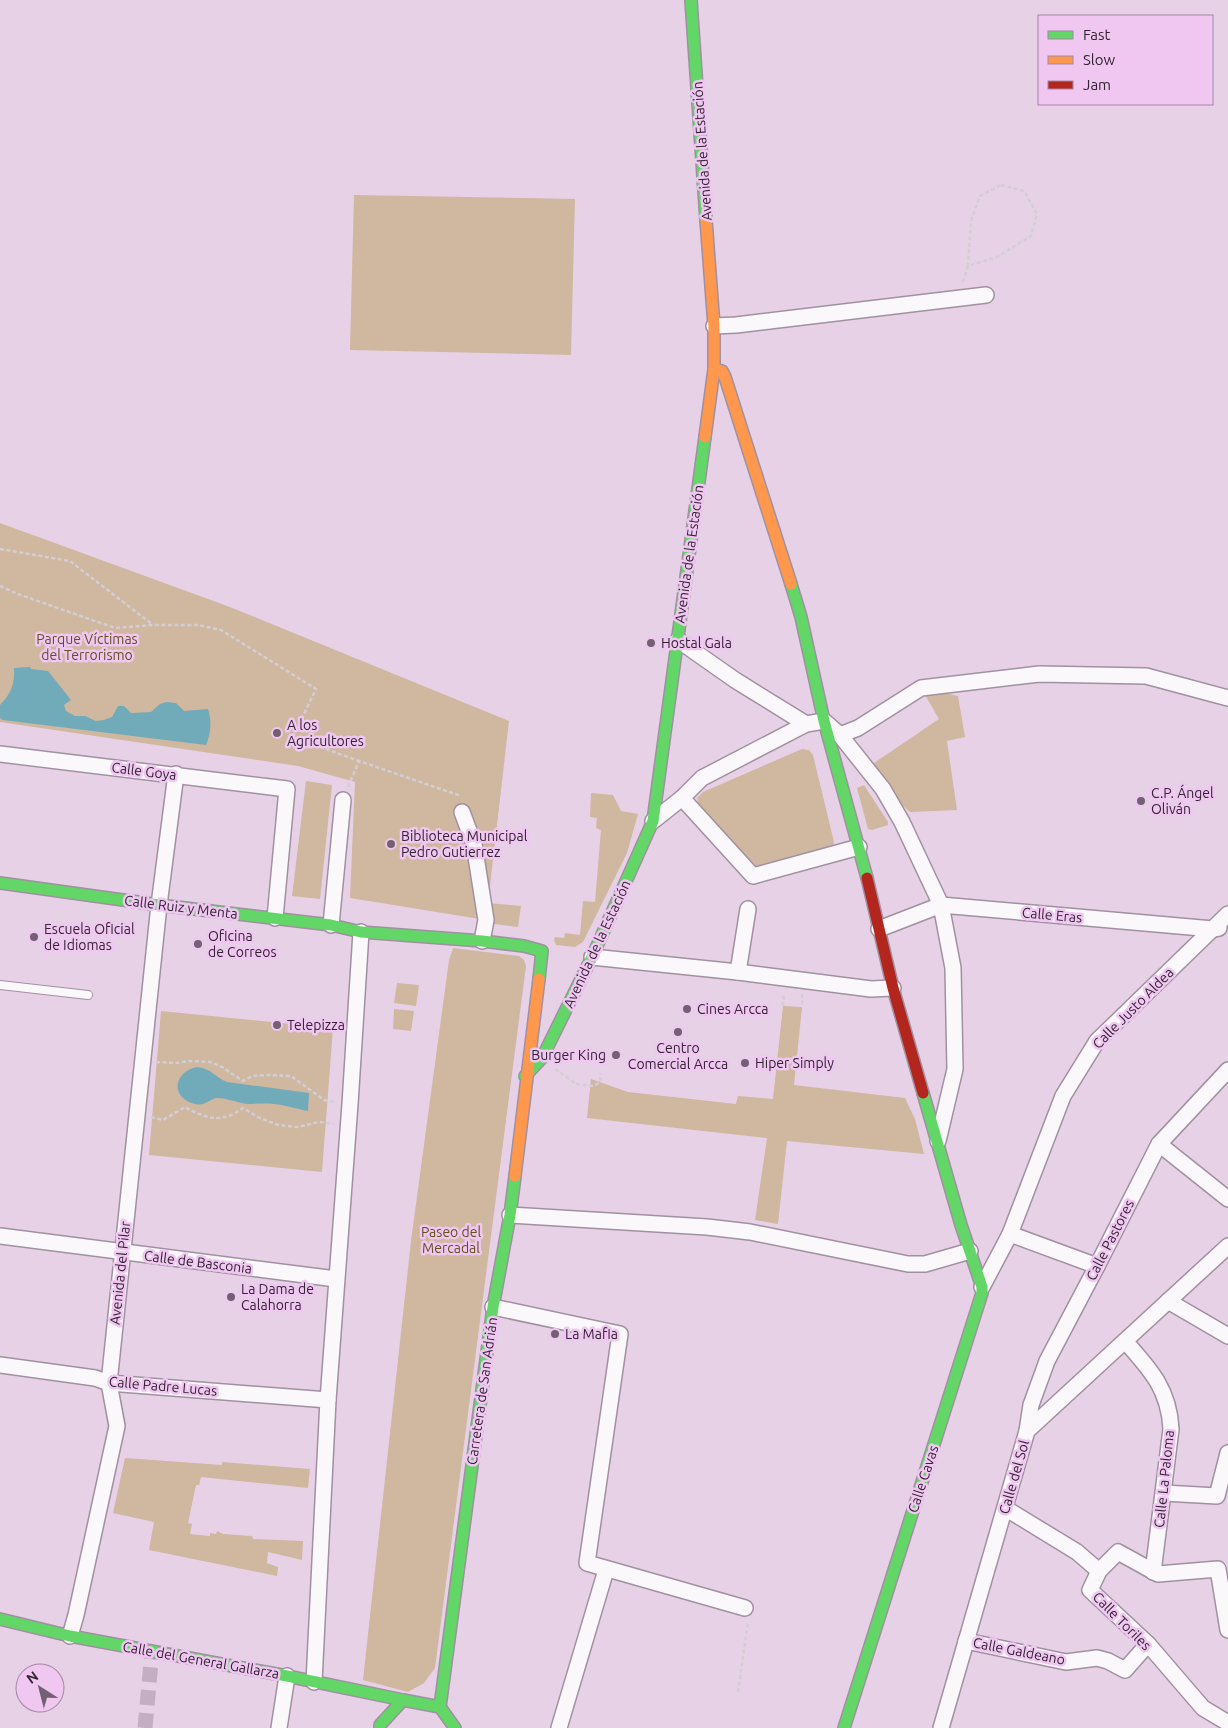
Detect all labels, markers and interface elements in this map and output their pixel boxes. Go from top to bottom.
legend [1038,15,1213,105]
text: Fast [1083,26,1111,43]
text: Slow [1083,51,1116,68]
text: Jam [1083,76,1111,93]
street label: Avenida de la Estación [689,81,715,221]
street label: Avenida de la Estación [671,484,707,624]
park label: Parque Víctimas del Terrorismo [36,631,138,663]
place label: Hostal Gala [661,635,732,651]
marker: Hostal Gala [645,637,657,649]
place label: A los Agricultores [287,717,364,749]
marker: A los Agricultores [271,727,283,739]
street label: Calle Goya [111,759,177,783]
place label: C.P. Ángel Oliván [1151,784,1214,817]
marker: C.P. Ángel Oliván [1135,795,1147,807]
place label: Biblioteca Municipal Pedro Gutierrez [401,828,528,860]
marker: Biblioteca Municipal Pedro Gutierrez [385,838,397,850]
street label: Avenida de la Estación [560,877,634,1011]
street label: Calle Ruiz y Menta [123,892,239,922]
street label: Calle Eras [1021,904,1083,926]
place label: Escuela Oficial de Idiomas [44,921,135,953]
place label: Oficina de Correos [208,928,276,960]
marker: Escuela Oficial de Idiomas [28,931,40,943]
marker: Oficina de Correos [192,938,204,950]
street label: Calle Justo Aldea [1089,964,1177,1052]
place label: Cines Arcca [697,1001,769,1017]
marker: Cines Arcca [681,1003,693,1015]
place label: Telepizza [287,1017,345,1033]
marker: Telepizza [271,1019,283,1031]
marker: Centro Comercial Arcca [672,1026,684,1038]
place label: Centro Comercial Arcca [628,1040,728,1072]
place label: Burger King [531,1047,606,1063]
marker: Burger King [610,1049,622,1061]
place label: Hiper Simply [755,1055,834,1071]
marker: Hiper Simply [739,1057,751,1069]
street label: Calle Pastores [1083,1197,1137,1283]
street label: Avenida del Pilar [107,1220,133,1326]
park label: Paseo del Mercadal [421,1224,481,1256]
street label: Calle de Basconia [143,1247,253,1277]
place label: La Dama de Calahorra [241,1281,314,1313]
marker: La Dama de Calahorra [225,1291,237,1303]
street label: Carretera de San Adrián [464,1316,500,1466]
place label: La Mafia [565,1326,618,1342]
marker: La Mafia [549,1328,561,1340]
street label: Calle Padre Lucas [108,1373,218,1399]
street label: Calle La Paloma [1151,1429,1177,1529]
street label: Calle del Sol [996,1438,1032,1516]
street label: Calle Cavas [905,1443,941,1515]
street label: Calle Toriles [1090,1589,1154,1653]
street label: Calle Galdeano [972,1634,1066,1668]
street label: Calle del General Gallarza [121,1638,281,1682]
north arrow [15,1663,65,1713]
text: N [23,1668,41,1687]

